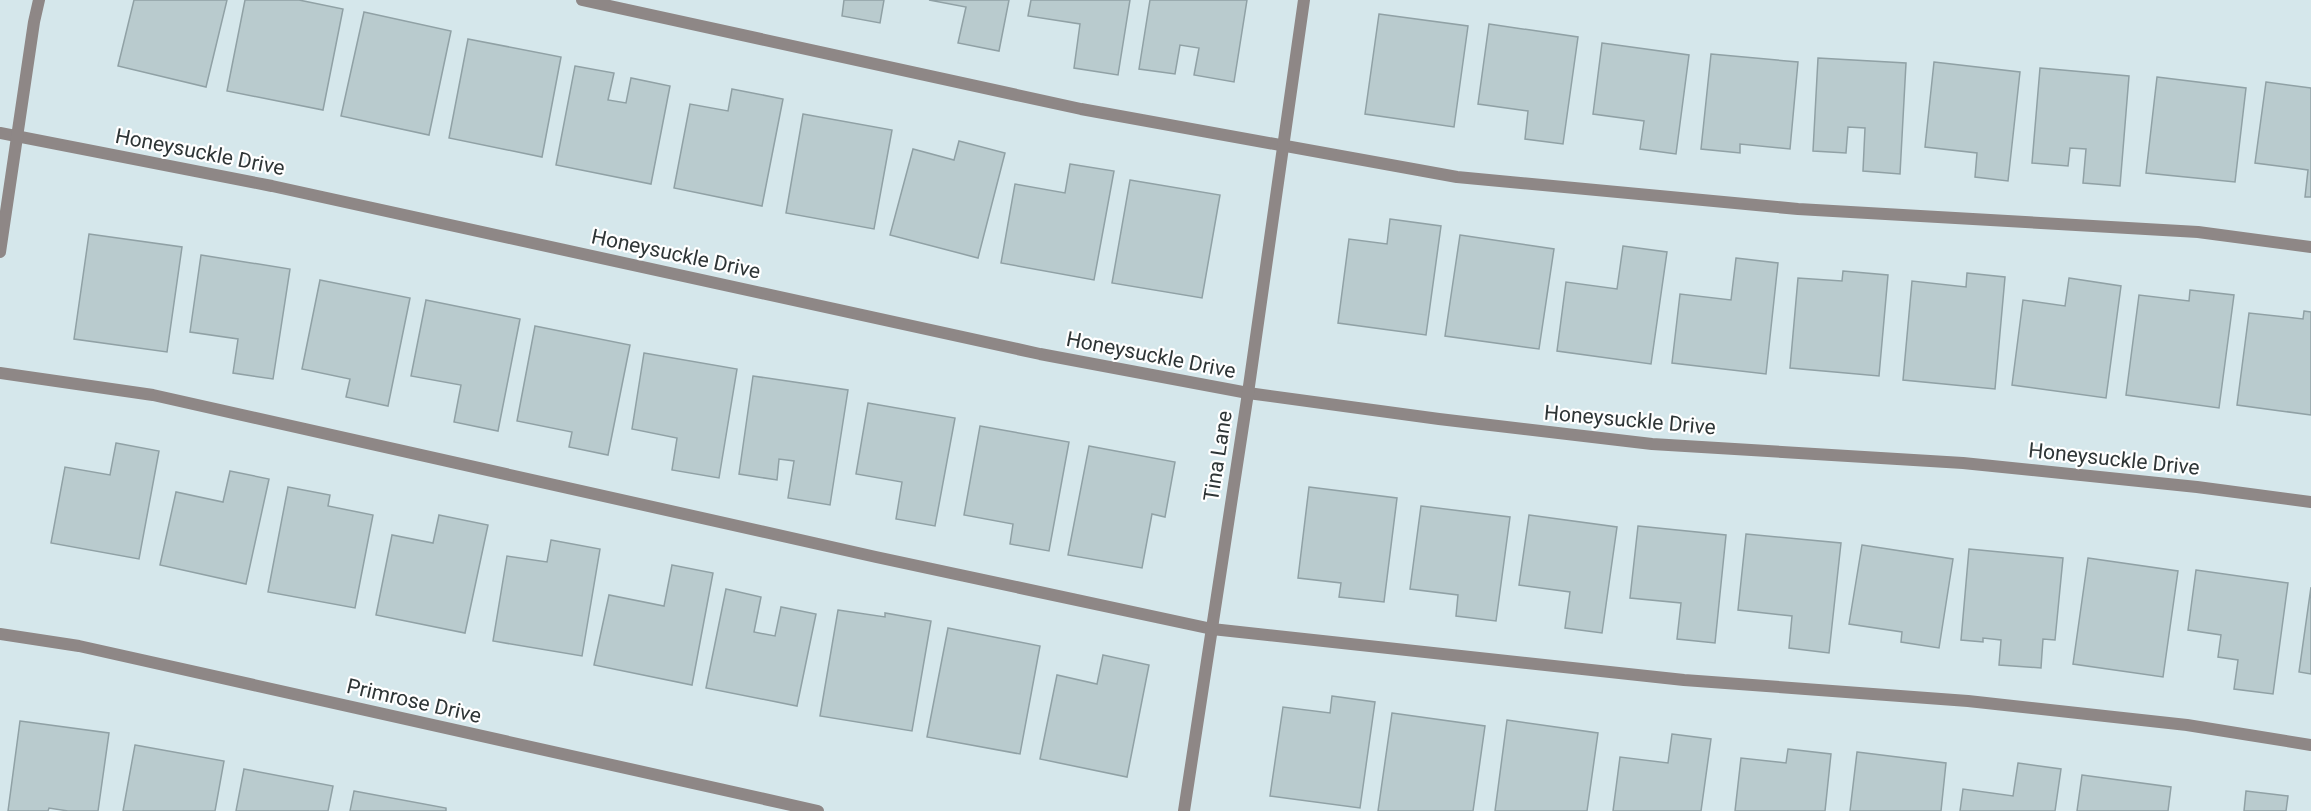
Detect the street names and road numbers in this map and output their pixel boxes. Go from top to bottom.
street label: Honeysuckle Drive [113,124,287,180]
street label: Honeysuckle Drive [589,224,763,284]
street label: Honeysuckle Drive [1064,327,1238,383]
street label: Honeysuckle Drive [1543,401,1717,439]
street label: Tina Lane [1199,409,1237,503]
street label: Honeysuckle Drive [2027,438,2201,480]
street label: Primrose Drive [344,674,484,728]

